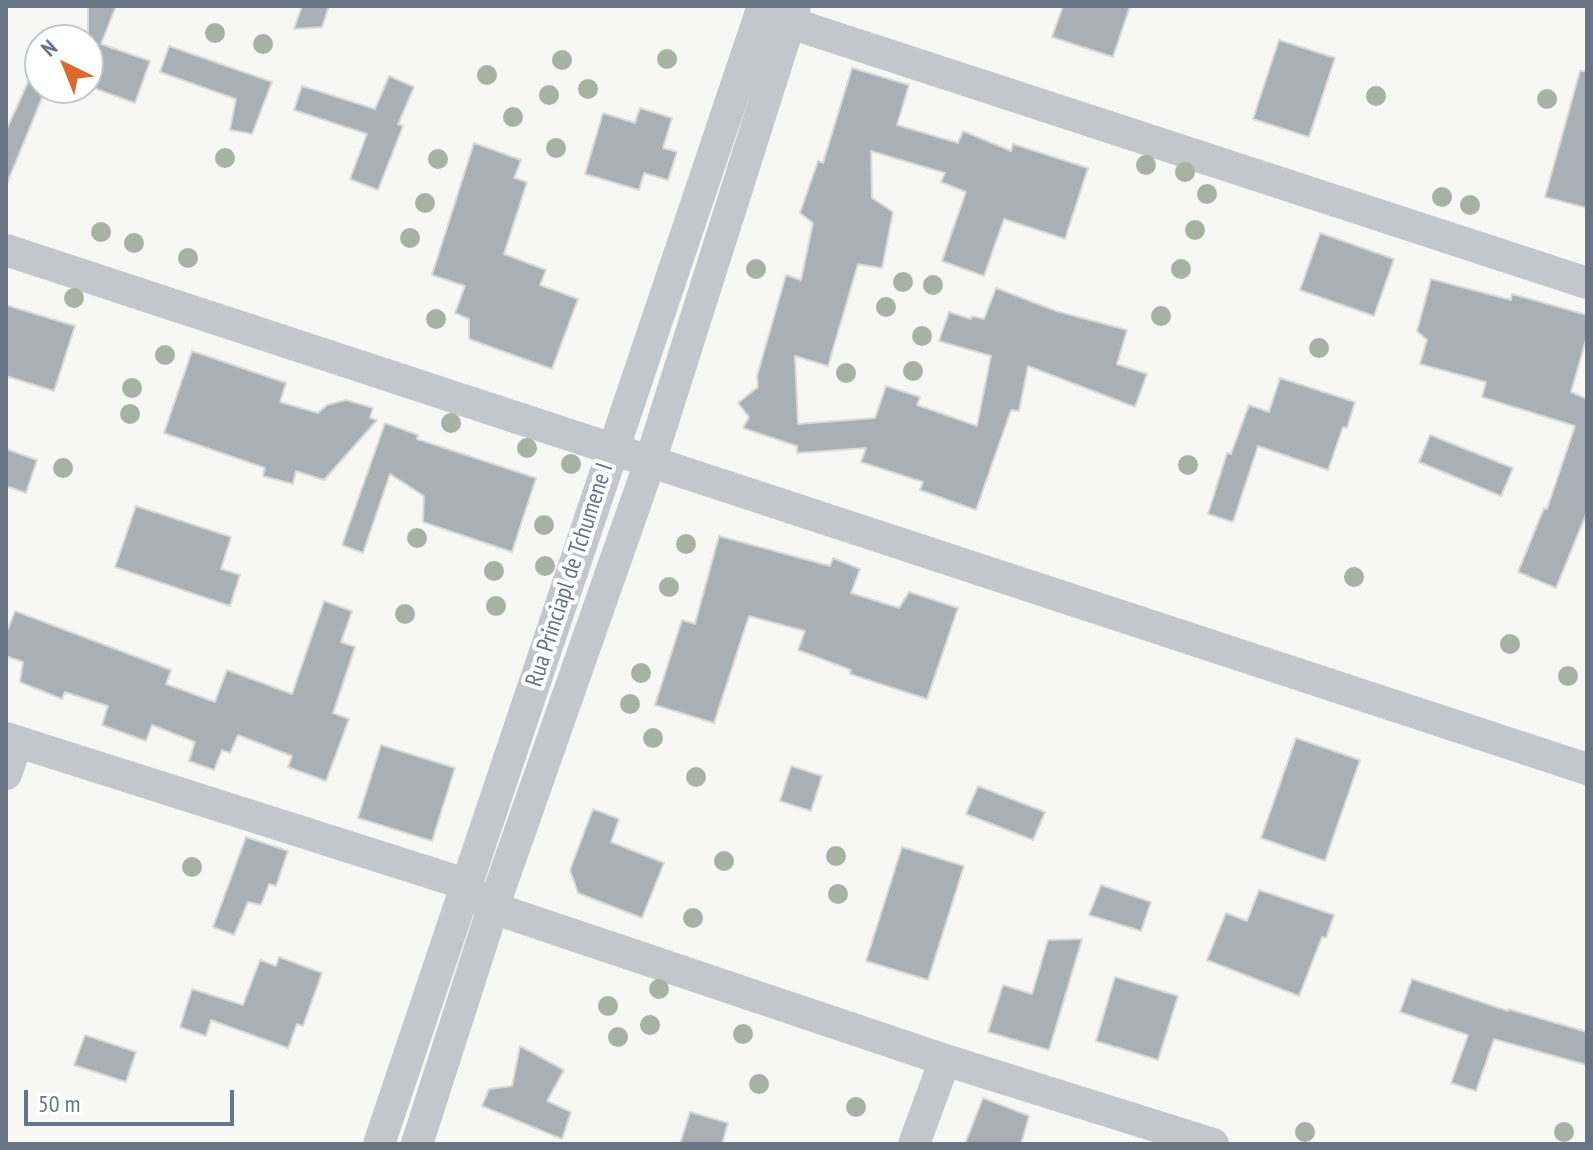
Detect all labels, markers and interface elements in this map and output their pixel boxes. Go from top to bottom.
north arrow [24,24,104,104]
text: N [35,34,63,62]
street label: Rua Princiapl de Tchumene I [520,460,620,690]
scale bar [28,1074,238,1124]
text: 50 m [38,1088,80,1119]

